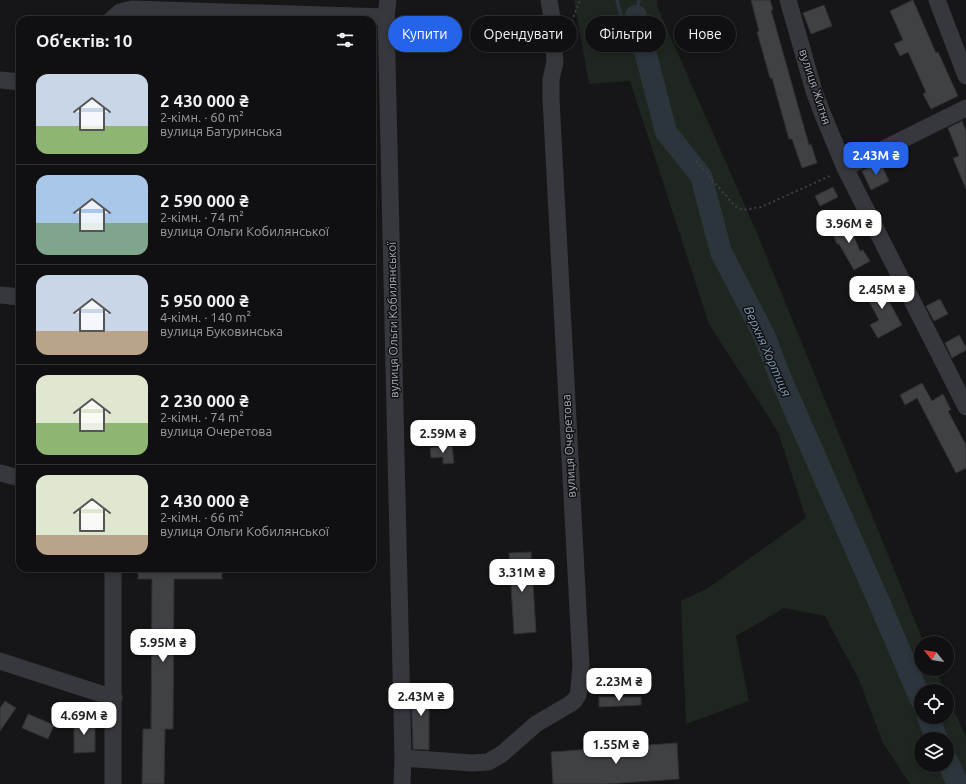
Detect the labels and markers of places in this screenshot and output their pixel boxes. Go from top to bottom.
pin: 2.43M ₴ [839,142,913,176]
pin: 3.96M ₴ [812,210,886,244]
pin: 2.45M ₴ [845,276,919,310]
pin: 2.59M ₴ [406,420,480,454]
pin: 3.31M ₴ [485,559,559,593]
pin: 5.95M ₴ [126,629,200,663]
pin: 2.23M ₴ [582,668,656,702]
pin: 2.43M ₴ [384,683,458,717]
pin: 4.69M ₴ [47,702,121,736]
pin: 1.55M ₴ [579,731,653,765]

